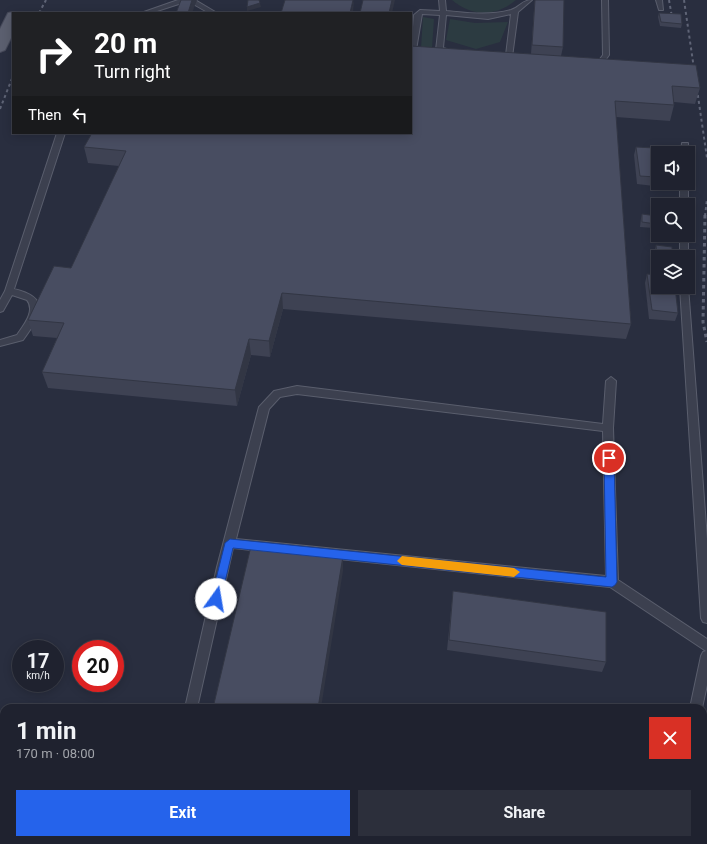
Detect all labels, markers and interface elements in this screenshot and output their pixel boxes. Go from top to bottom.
text: 20 m [94,27,157,60]
icon: right [28,28,80,80]
text: Turn right [94,61,171,82]
icon: left [69,104,91,126]
text: Then [28,106,61,124]
map controls [651,146,695,294]
button: sound [651,146,695,190]
button: search [651,198,695,242]
button: layers [651,250,695,294]
pin [592,441,626,475]
icon: arrive [598,447,620,469]
position arrow [195,578,237,620]
speed limit sign: 20 [72,640,124,692]
text: 17 [27,649,49,673]
text: km/h [26,670,50,681]
text: 1 min [16,717,76,745]
button: close [649,717,691,759]
text: 170 m · 08:00 [16,746,95,761]
button: Exit [16,790,350,836]
button: Share [358,790,691,836]

